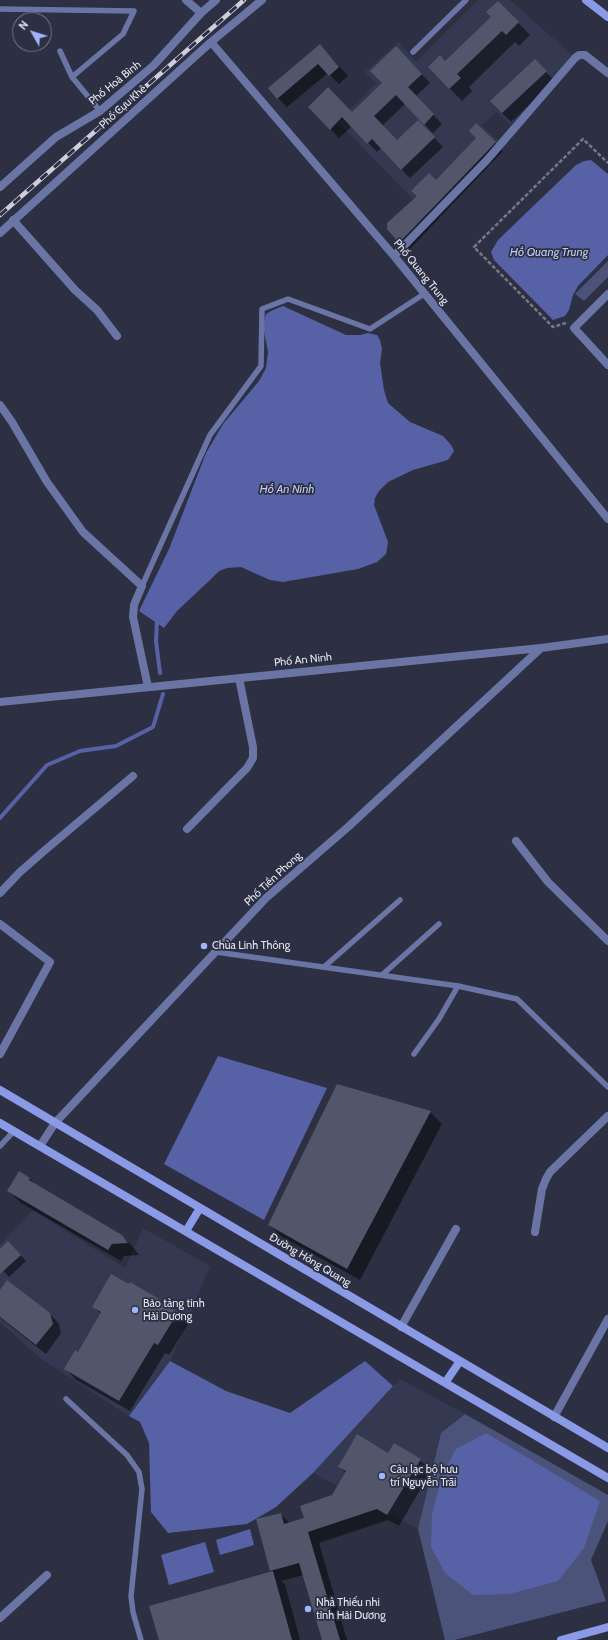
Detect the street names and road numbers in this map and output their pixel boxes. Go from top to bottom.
street label: Phố Hoà Bình [86,58,144,108]
street label: Phố Cựu Khê [97,82,149,132]
street label: Phố Quang Trung [391,237,451,307]
street label: Phố An Ninh [273,650,333,670]
street label: Phố Tiền Phong [242,849,304,909]
street label: Đường Hồng Quang [267,1230,353,1290]

